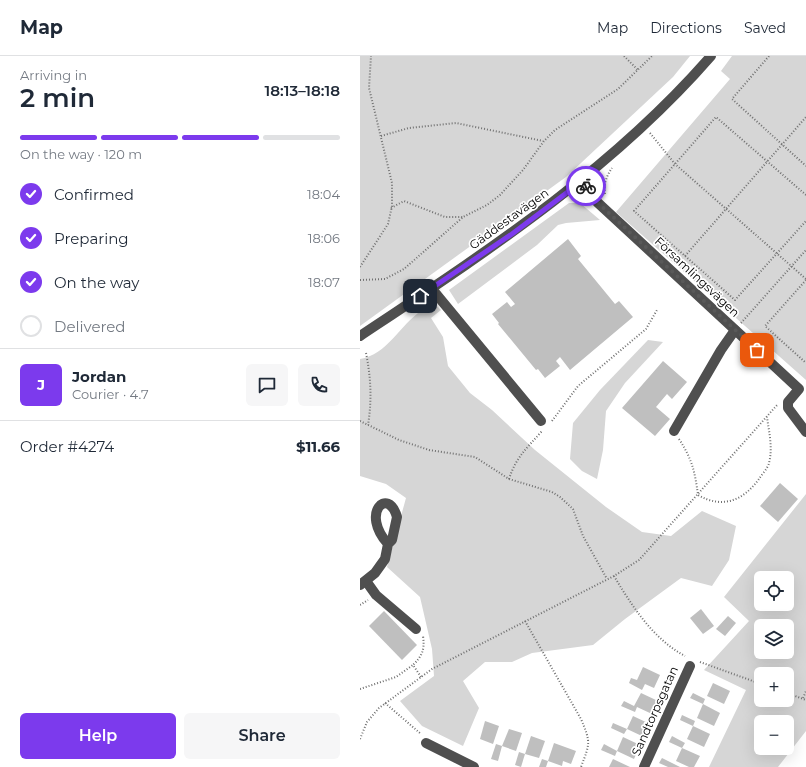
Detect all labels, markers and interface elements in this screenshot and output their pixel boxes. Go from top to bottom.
text: Map [20,16,63,39]
text: Map [597,19,628,37]
text: Directions [650,19,722,37]
text: Saved [744,19,786,37]
text: Arriving in [20,67,87,83]
text: 18:13–18:18 [265,81,340,100]
text: 2 min [20,82,95,114]
text: On the way · 120 m [20,146,142,162]
courier [566,166,606,206]
icon: bike [575,175,597,197]
icon: check [20,183,42,205]
text: Confirmed [54,185,134,204]
street label: Gäddestavägen [466,185,551,252]
text: 18:04 [307,186,340,202]
icon: check [20,227,42,249]
text: Preparing [54,229,129,248]
text: 18:06 [308,230,340,246]
street label: Församlingsvägen [652,233,743,320]
icon: check [20,271,42,293]
text: On the way [54,273,139,292]
text: 18:07 [308,274,340,290]
pin [403,279,437,313]
icon: home [409,285,431,307]
text: Delivered [54,317,126,336]
pin [740,333,774,367]
icon: bag [746,339,768,361]
button: chat [246,364,288,406]
button: phone [298,364,340,406]
text: Jordan [72,367,126,386]
text: J [37,375,45,394]
text: Courier · 4.7 [72,386,149,402]
text: Order #4274 [20,437,114,456]
text: $11.66 [296,437,340,456]
map controls [754,571,794,755]
button: locate [754,571,794,611]
button: layers [754,619,794,659]
street label: Sandtorpsgatan [628,664,681,758]
button: + [754,667,794,707]
button: Help [20,713,176,759]
button: Share [184,713,340,759]
button: − [754,715,794,755]

